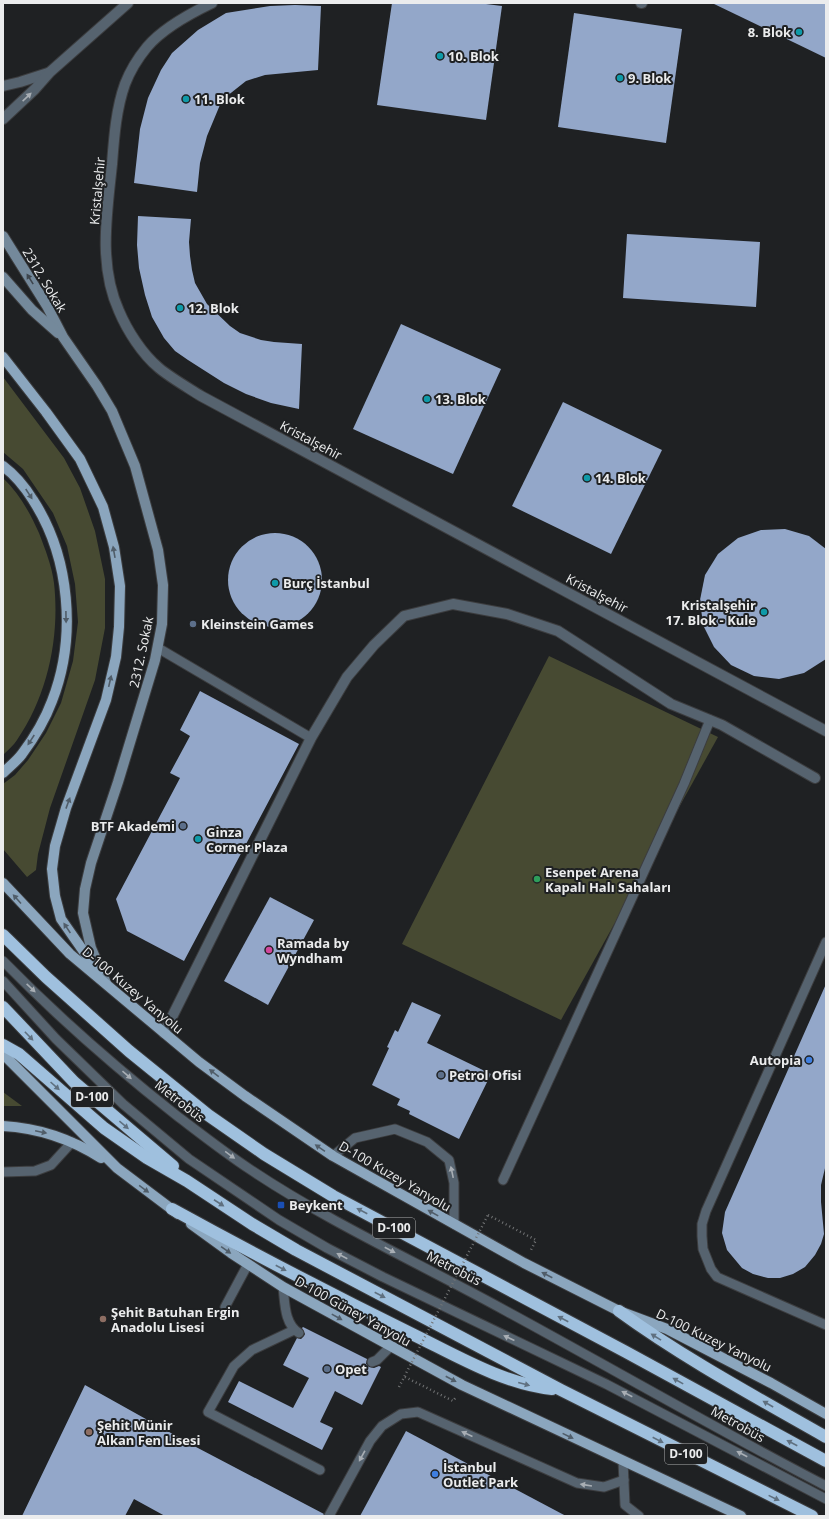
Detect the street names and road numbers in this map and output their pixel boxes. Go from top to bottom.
street label: Kristalşehir [85,156,109,226]
street label: 2312. Sokak [19,244,71,316]
street label: Kristalşehir [277,416,346,464]
street label: Kristalşehir [563,569,632,617]
street label: 2312. Sokak [125,615,157,689]
street label: D-100 Kuzey Yanyolu [79,942,187,1038]
street label: Metrobüs [151,1076,209,1126]
road number: D-100 [71,1087,113,1107]
street label: D-100 Kuzey Yanyolu [336,1137,454,1215]
road number: D-100 [373,1218,415,1238]
street label: Metrobüs [424,1247,484,1289]
street label: D-100 Güney Yanyolu [292,1272,414,1350]
street label: D-100 Kuzey Yanyolu [653,1304,775,1376]
street label: Metrobüs [708,1402,768,1446]
road number: D-100 [665,1444,707,1464]

